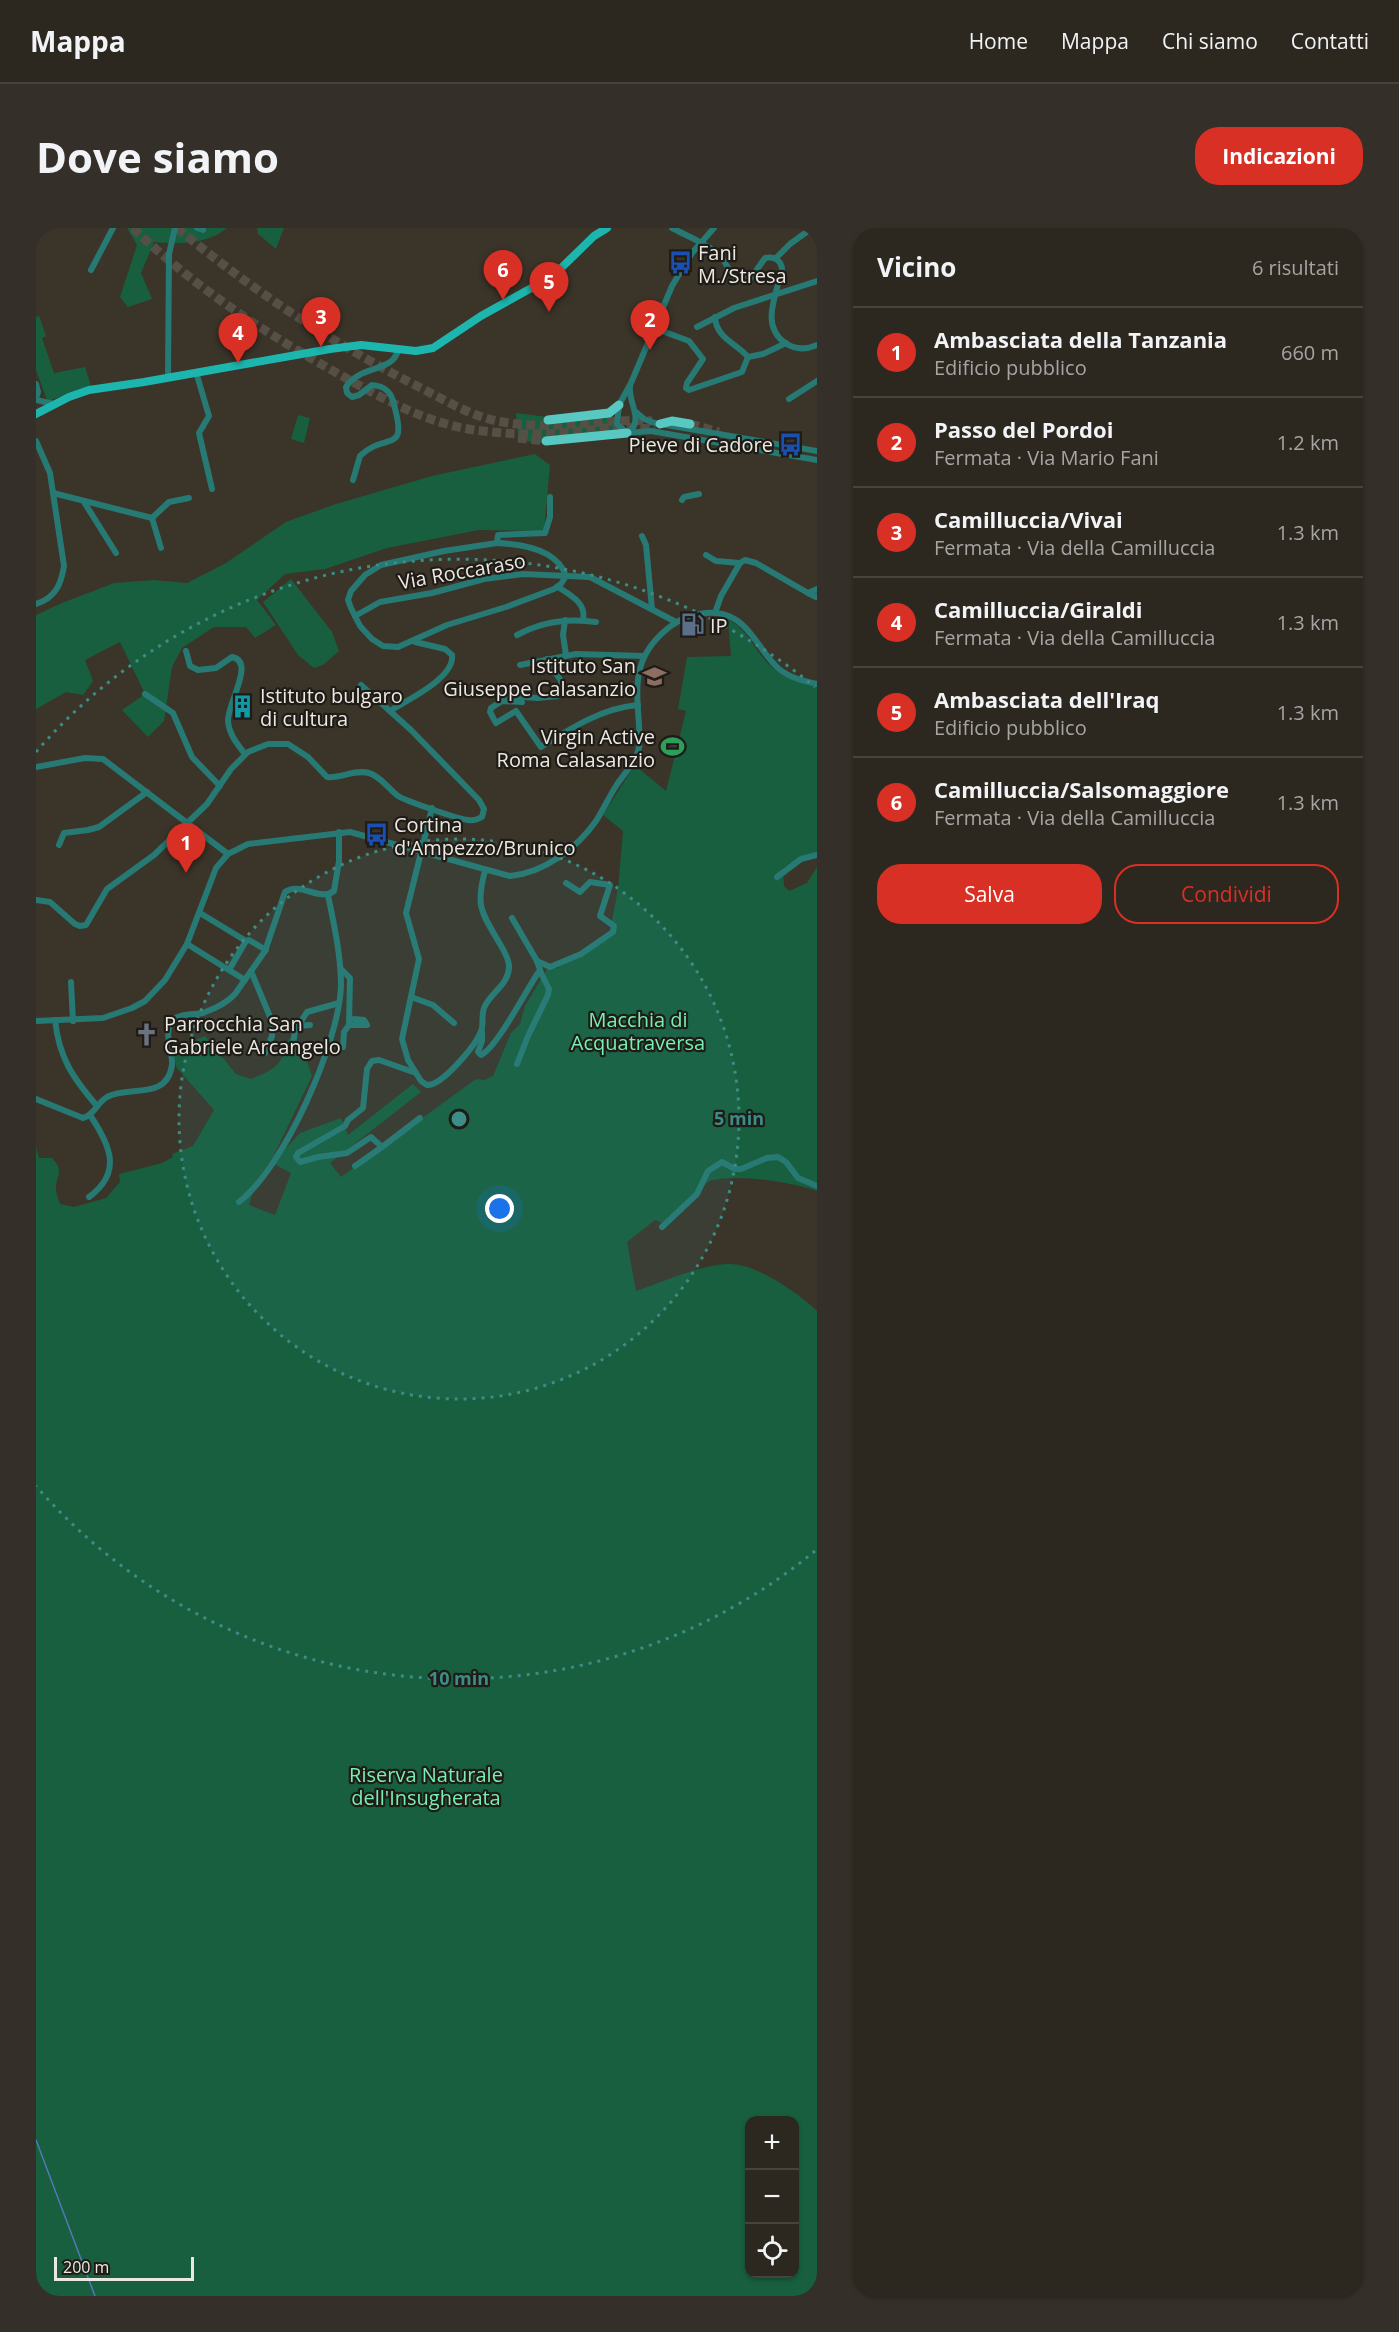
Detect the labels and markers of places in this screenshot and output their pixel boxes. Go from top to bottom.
place label: Fani M./Stresa [698,239,787,289]
pin: 6 [484,250,522,300]
bus stop icon: Fani M./Stresa [667,250,693,276]
pin: 5 [530,262,568,312]
pin: 3 [302,298,340,347]
pin: 2 [630,300,670,350]
pin: 4 [218,314,258,363]
place label: Pieve di Cadore [628,431,773,458]
bus stop icon: Pieve di Cadore [778,431,804,457]
fuel station icon: IP [679,612,705,638]
place label: IP [710,612,728,639]
place label: Istituto San Giuseppe Calasanzio [443,652,636,702]
school or university icon: Istituto San Giuseppe Calasanzio [641,664,667,690]
place label: Istituto bulgaro di cultura [260,682,403,732]
building icon: Istituto bulgaro di cultura [229,694,255,720]
place label: Virgin Active Roma Calasanzio [497,723,655,773]
sports icon: Virgin Active Roma Calasanzio [660,734,686,760]
place label: Cortina d'Ampezzo/Brunico [394,811,576,861]
bus stop icon: Cortina d'Ampezzo/Brunico [363,822,389,848]
pin: 1 [166,824,206,873]
place label: Parrocchia San Gabriele Arcangelo [164,1010,341,1060]
church icon: Parrocchia San Gabriele Arcangelo [133,1021,159,1047]
centre of rings [449,1109,469,1129]

